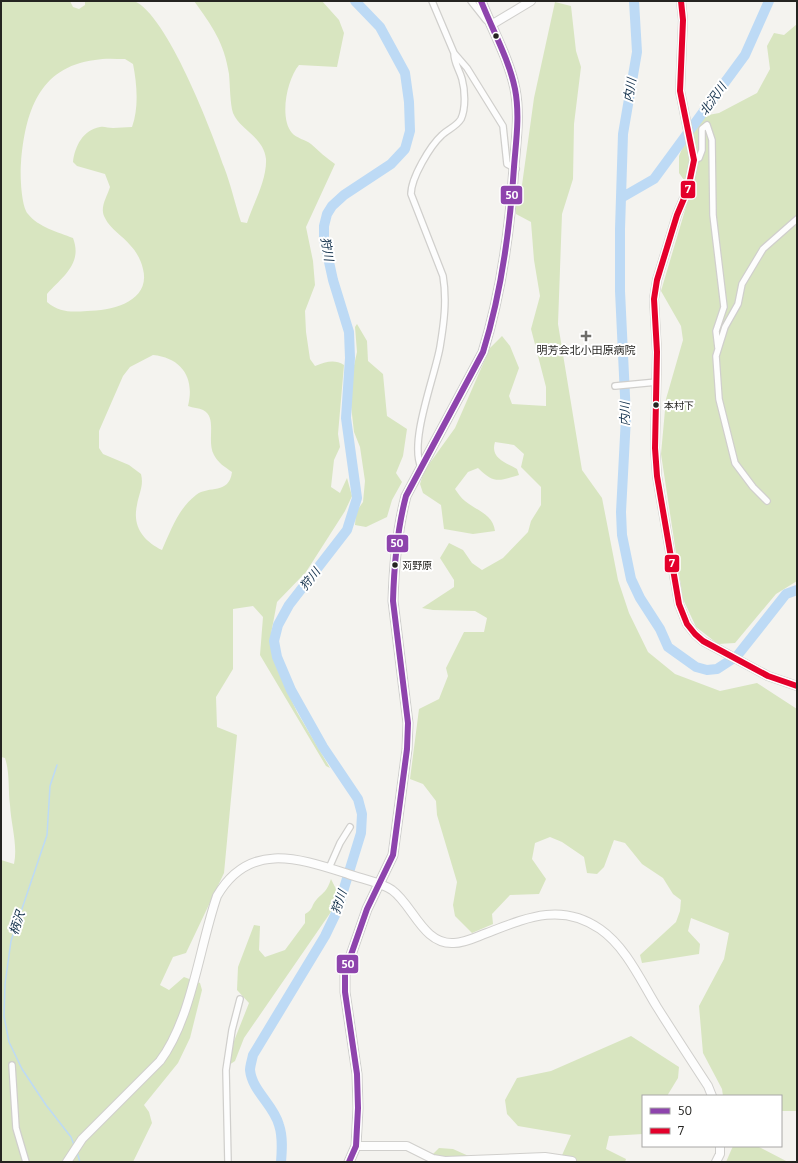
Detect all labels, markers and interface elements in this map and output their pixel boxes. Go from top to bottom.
unlabelled marker [491,31,501,41]
water label: 内川 [621,75,639,103]
water label: 北沢川 [697,79,730,118]
line badge: 7 [680,180,696,199]
text: 7 [685,183,691,196]
line badge: 50 [500,185,523,205]
text: 50 [505,189,519,202]
water label: 狩川 [318,236,336,264]
marker: 明芳会北小田原病院 [580,330,592,342]
place label: 明芳会北小田原病院 [537,344,636,357]
water label: 内川 [618,400,632,426]
marker: 本村下 [651,400,661,410]
place label: 本村下 [664,400,694,412]
line badge: 50 [386,534,409,553]
text: 50 [390,537,404,550]
line badge: 7 [664,554,680,573]
text: 7 [669,557,675,570]
marker: 苅野原 [390,560,400,570]
place label: 苅野原 [402,560,432,572]
water label: 狩川 [297,564,324,593]
water label: 狩川 [328,886,350,916]
water label: 柄沢 [6,907,28,937]
line badge: 50 [336,954,359,974]
text: 50 [341,958,355,971]
legend [642,1095,782,1147]
text: 50 [678,1104,692,1118]
text: 7 [678,1124,684,1138]

